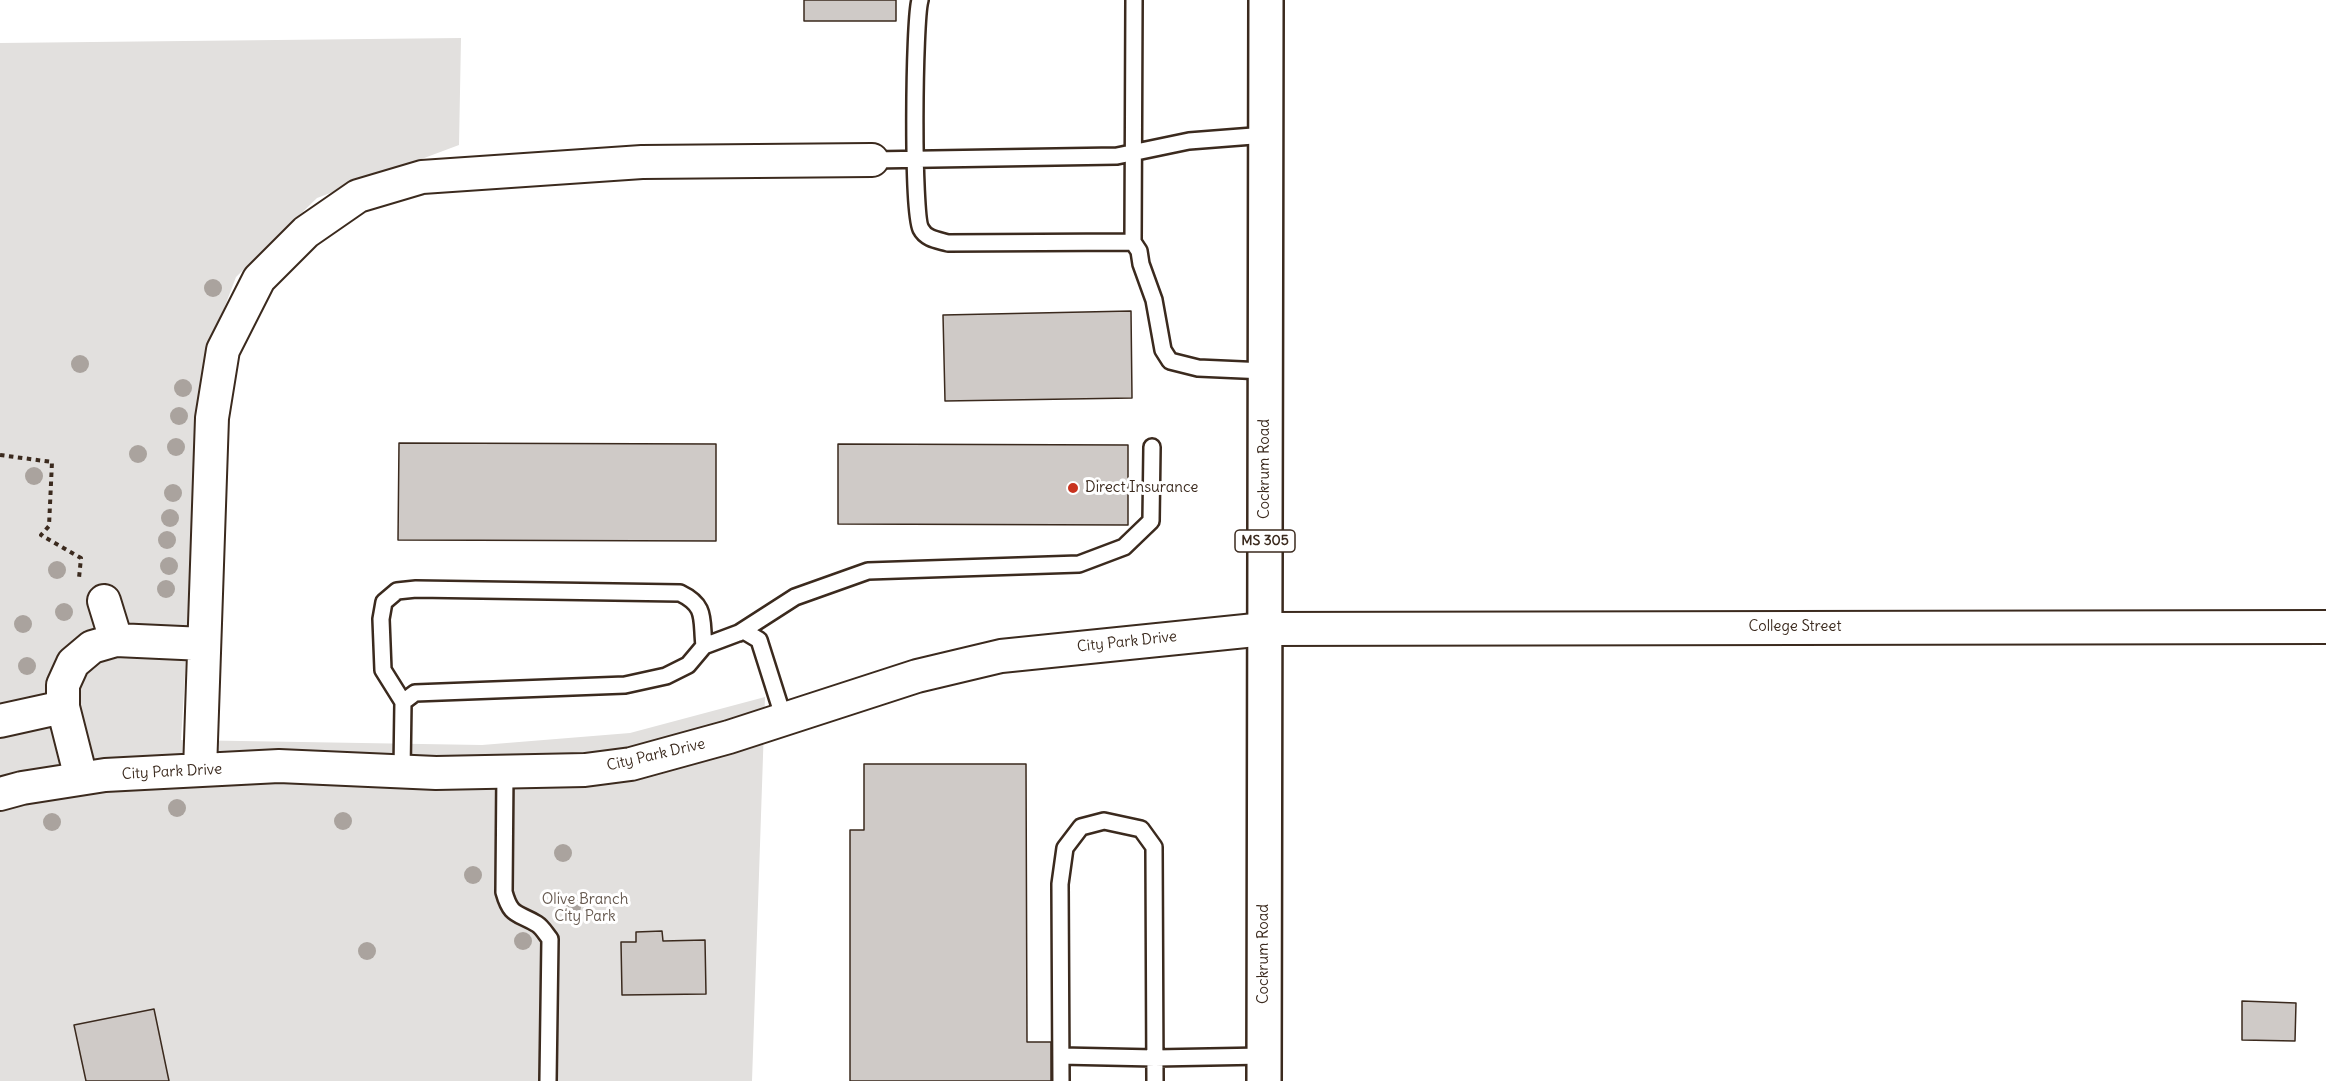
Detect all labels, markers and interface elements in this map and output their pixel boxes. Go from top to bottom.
street label: Cockrum Road [1256,419,1274,519]
place label: Direct Insurance [1085,479,1198,497]
marker: Direct Insurance [1066,481,1080,495]
road number: MS 305 [1235,530,1295,552]
street label: College Street [1748,618,1842,636]
street label: City Park Drive [1076,628,1178,656]
street label: City Park Drive [605,735,707,775]
street label: City Park Drive [121,760,223,784]
park label: Olive Branch City Park [542,891,628,926]
street label: Cockrum Road [1255,904,1273,1004]

